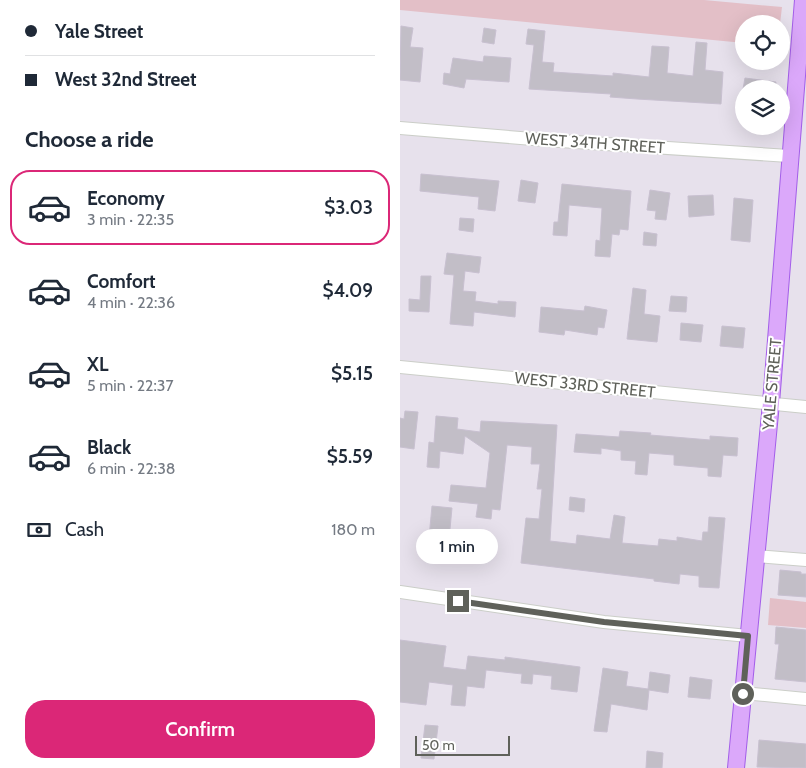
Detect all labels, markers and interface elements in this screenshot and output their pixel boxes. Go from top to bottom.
map controls [735,15,790,135]
button: locate [735,15,790,70]
text: Yale Street [55,20,143,43]
text: West 32nd Street [55,68,197,91]
button: layers [735,80,790,135]
text: Choose a ride [25,126,154,153]
street label: WEST 34TH STREET [524,129,666,157]
icon: car [27,185,72,230]
text: Economy [87,187,165,210]
text: $3.03 [324,196,373,219]
text: 3 min · 22:35 [87,210,174,229]
icon: car [27,268,72,313]
text: Comfort [87,270,156,293]
text: $4.09 [323,279,373,302]
text: 4 min · 22:36 [87,293,175,312]
street label: YALE STREET [758,337,786,432]
icon: car [27,351,72,396]
text: XL [87,353,108,376]
text: $5.15 [331,362,373,385]
street label: WEST 33RD STREET [514,368,657,402]
text: 5 min · 22:37 [87,376,173,395]
icon: car [27,434,72,479]
text: Black [87,436,131,459]
text: $5.59 [327,445,373,468]
text: 6 min · 22:38 [87,459,176,478]
icon: cash [25,516,53,544]
text: Cash [65,518,104,541]
text: 180 m [331,520,375,539]
callout: 1 min [417,528,499,564]
text: 1 min [439,537,475,556]
route end [447,590,469,612]
route start [732,683,754,705]
button: Confirm [25,700,375,758]
scale bar [415,733,510,756]
text: 50 m [422,736,455,754]

